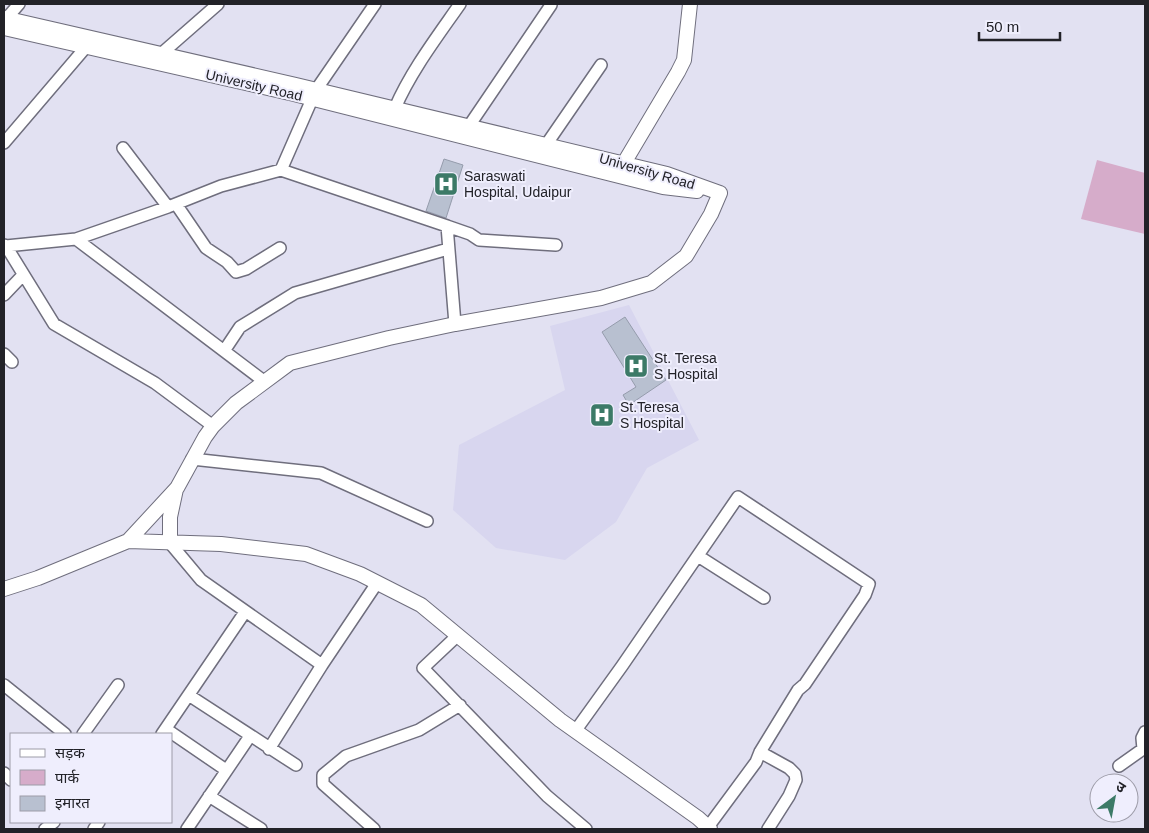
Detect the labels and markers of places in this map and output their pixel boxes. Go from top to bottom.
place label: Saraswati Hospital, Udaipur [464,168,572,200]
hospital icon: Saraswati Hospital, Udaipur [433,171,459,197]
place label: St. Teresa S Hospital [654,350,718,382]
hospital icon: St. Teresa S Hospital [623,353,649,379]
place label: St.Teresa S Hospital [620,399,684,431]
hospital icon: St.Teresa S Hospital [589,402,615,428]

